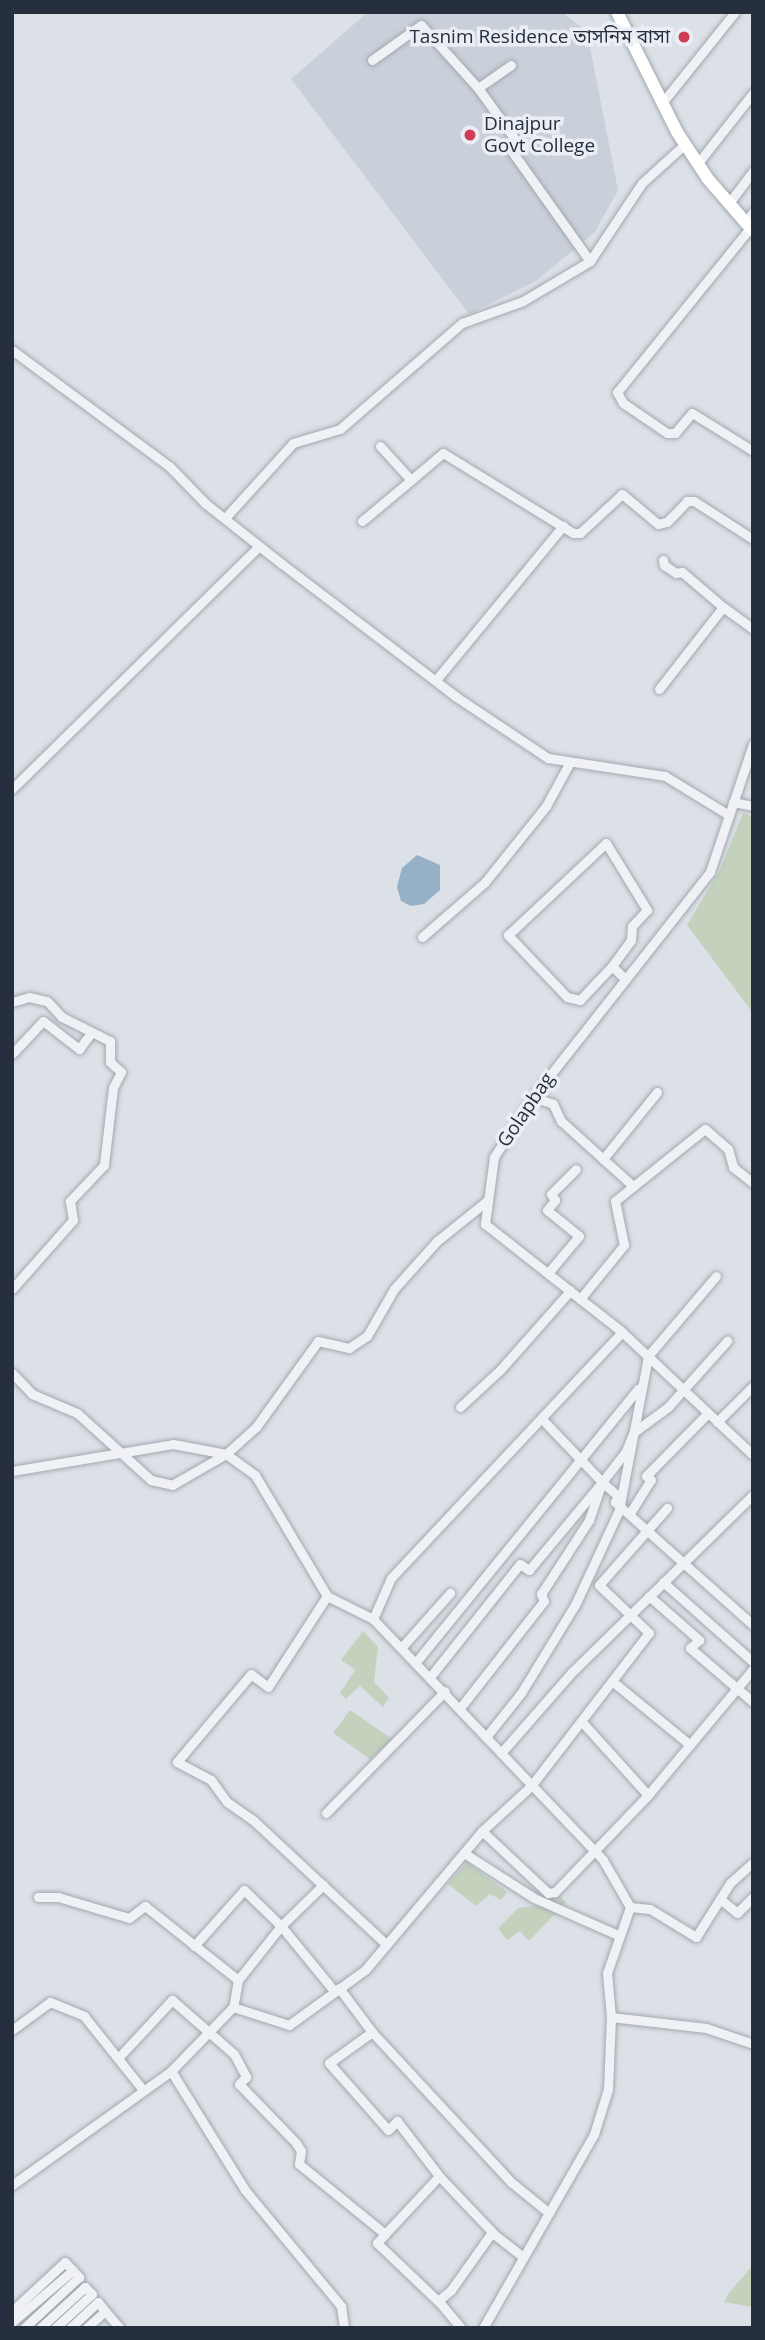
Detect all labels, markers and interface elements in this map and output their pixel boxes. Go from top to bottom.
place label: Tasnim Residence তাসনিম বাসা [409,26,670,48]
marker: Tasnim Residence তাসনিম বাসা [676,29,692,45]
place label: Dinajpur Govt College [484,113,595,157]
marker: Dinajpur Govt College [462,127,478,143]
street label: Golapbag [493,1069,559,1151]

